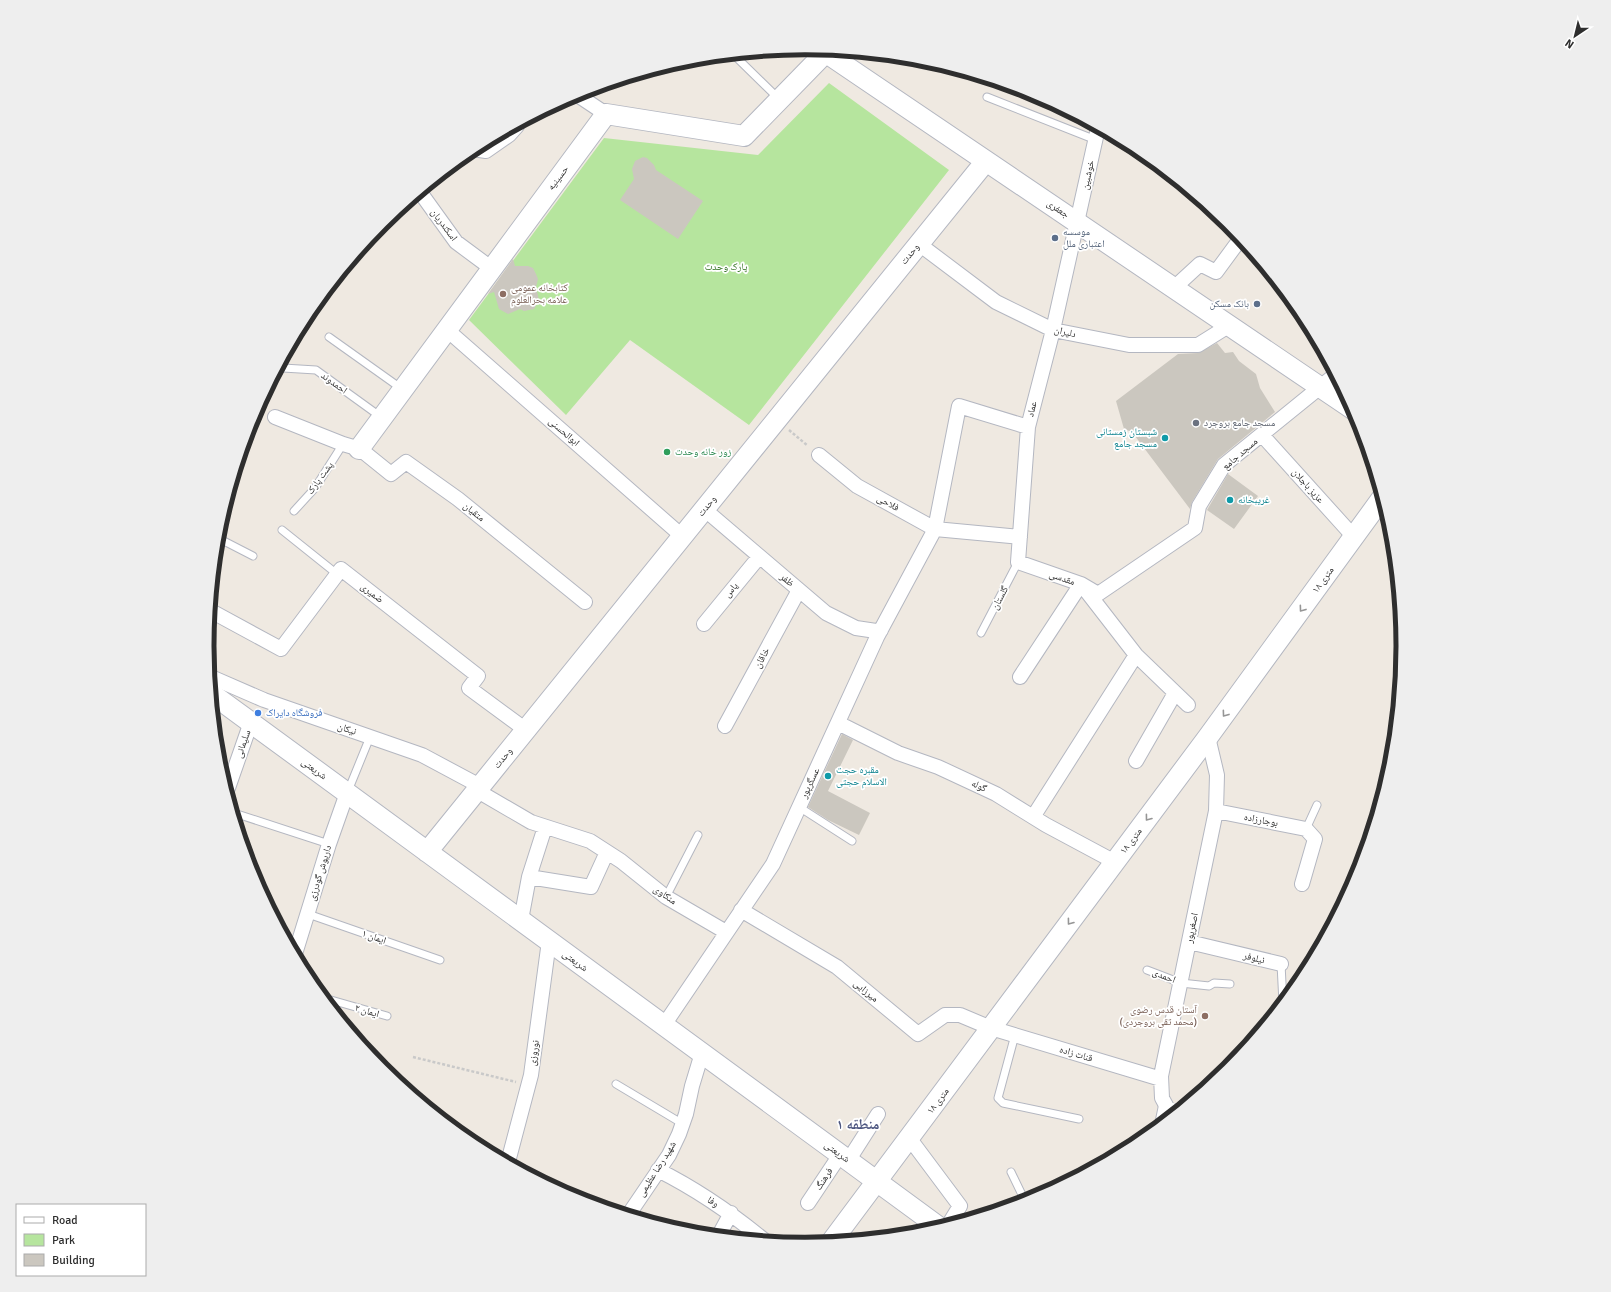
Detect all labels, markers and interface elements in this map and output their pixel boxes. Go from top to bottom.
north arrow [1555,16,1595,56]
text: N [1563,36,1576,51]
street label: خوشبین [1079,158,1097,191]
street label: حسینیه [545,163,571,193]
street label: جعفری [1044,197,1072,221]
street label: اسکندریان [428,207,460,243]
place label: موسسه اعتباری ملل [1063,226,1105,250]
marker: موسسه اعتباری ملل [1050,233,1060,243]
street label: وحدت [898,241,922,267]
park label: پارک وحدت [705,261,747,273]
place label: کتابخانه عمومی علامه بحرالعلوم [511,282,568,307]
marker: کتابخانه عمومی علامه بحرالعلوم [498,289,508,299]
place label: بانک مسکن [1209,298,1249,310]
marker: بانک مسکن [1252,299,1262,309]
street label: دلیران [1053,324,1077,340]
street label: احمدوند [318,369,350,397]
street label: عماد [1024,400,1040,418]
street label: ابوالحسنی [546,415,582,449]
place label: مسجد جامع بروجرد [1204,417,1276,429]
marker: مسجد جامع بروجرد [1191,418,1201,428]
place label: شبستان زمستانی مسجد جامع [1096,426,1157,450]
marker: شبستان زمستانی مسجد جامع [1160,433,1170,443]
street label: مسجد جامع [1220,435,1260,473]
place label: زور خانه وحدت [675,446,732,458]
marker: زور خانه وحدت [662,447,672,457]
street label: پشت پارک [304,459,336,497]
street label: عزیز باجلان [1289,466,1327,506]
street label: فلاحی [875,492,901,514]
street label: وحدت [695,493,719,519]
place label: غریبخانه [1238,494,1270,506]
marker: غریبخانه [1225,495,1235,505]
street label: متقیان [461,500,487,524]
street label: ۱۸ متری [1309,564,1337,595]
street label: مقدسی [1047,568,1077,588]
street label: ظفر [777,570,797,590]
street label: ضمیری [358,580,386,606]
street label: یاس [721,580,741,600]
street label: گلستان [989,584,1011,612]
one-way arrow [1300,604,1307,611]
street label: خاقان [752,645,773,670]
place label: فروشگاه دایراک [266,707,323,719]
marker: فروشگاه دایراک [253,708,263,718]
one-way arrow [1223,709,1230,716]
street label: نیکان [336,720,358,738]
street label: سلیمانی [233,728,254,760]
street label: وحدت [491,745,515,771]
street label: شریعتی [299,756,329,783]
place label: مقبره حجت الاسلام حجتی [836,764,887,789]
street label: عسگرپور [797,766,822,801]
marker: مقبره حجت الاسلام حجتی [823,771,833,781]
street label: گوله [969,777,989,795]
street label: بوجارزاده [1243,811,1279,829]
one-way arrow [1145,814,1152,821]
street label: ۱۸ متری [1117,825,1145,856]
street label: داریوش گودرزی [306,844,334,902]
street label: منکاوی [651,883,679,907]
street label: اصغرپور [1183,912,1201,945]
one-way arrow [1068,918,1075,925]
street label: ایمان ۱ [360,927,388,947]
street label: شریعتی [560,948,590,975]
street label: نیلوفر [1241,949,1266,967]
street label: احمدی [1151,966,1177,986]
street label: میرزایی [851,977,881,1005]
street label: ایمان ۲ [353,1002,381,1020]
place label: آستان قدس رضوی (محمد تقی بروجردی) [1119,1004,1197,1028]
marker: آستان قدس رضوی (محمد تقی بروجردی) [1200,1011,1210,1021]
street label: نوروزی [526,1039,542,1067]
street label: قنات زاده [1058,1043,1094,1065]
street label: ۱۸ متری [924,1085,952,1116]
district label: منطقه ۱ [837,1116,879,1133]
street label: شهید رضا عظیمی [635,1139,679,1199]
street label: شریعتی [822,1139,852,1166]
street label: فرهنگ [812,1166,836,1192]
street label: وفا [705,1194,721,1210]
legend [16,1204,146,1276]
text: Road [52,1213,78,1228]
text: Park [52,1233,75,1248]
text: Building [52,1253,95,1268]

